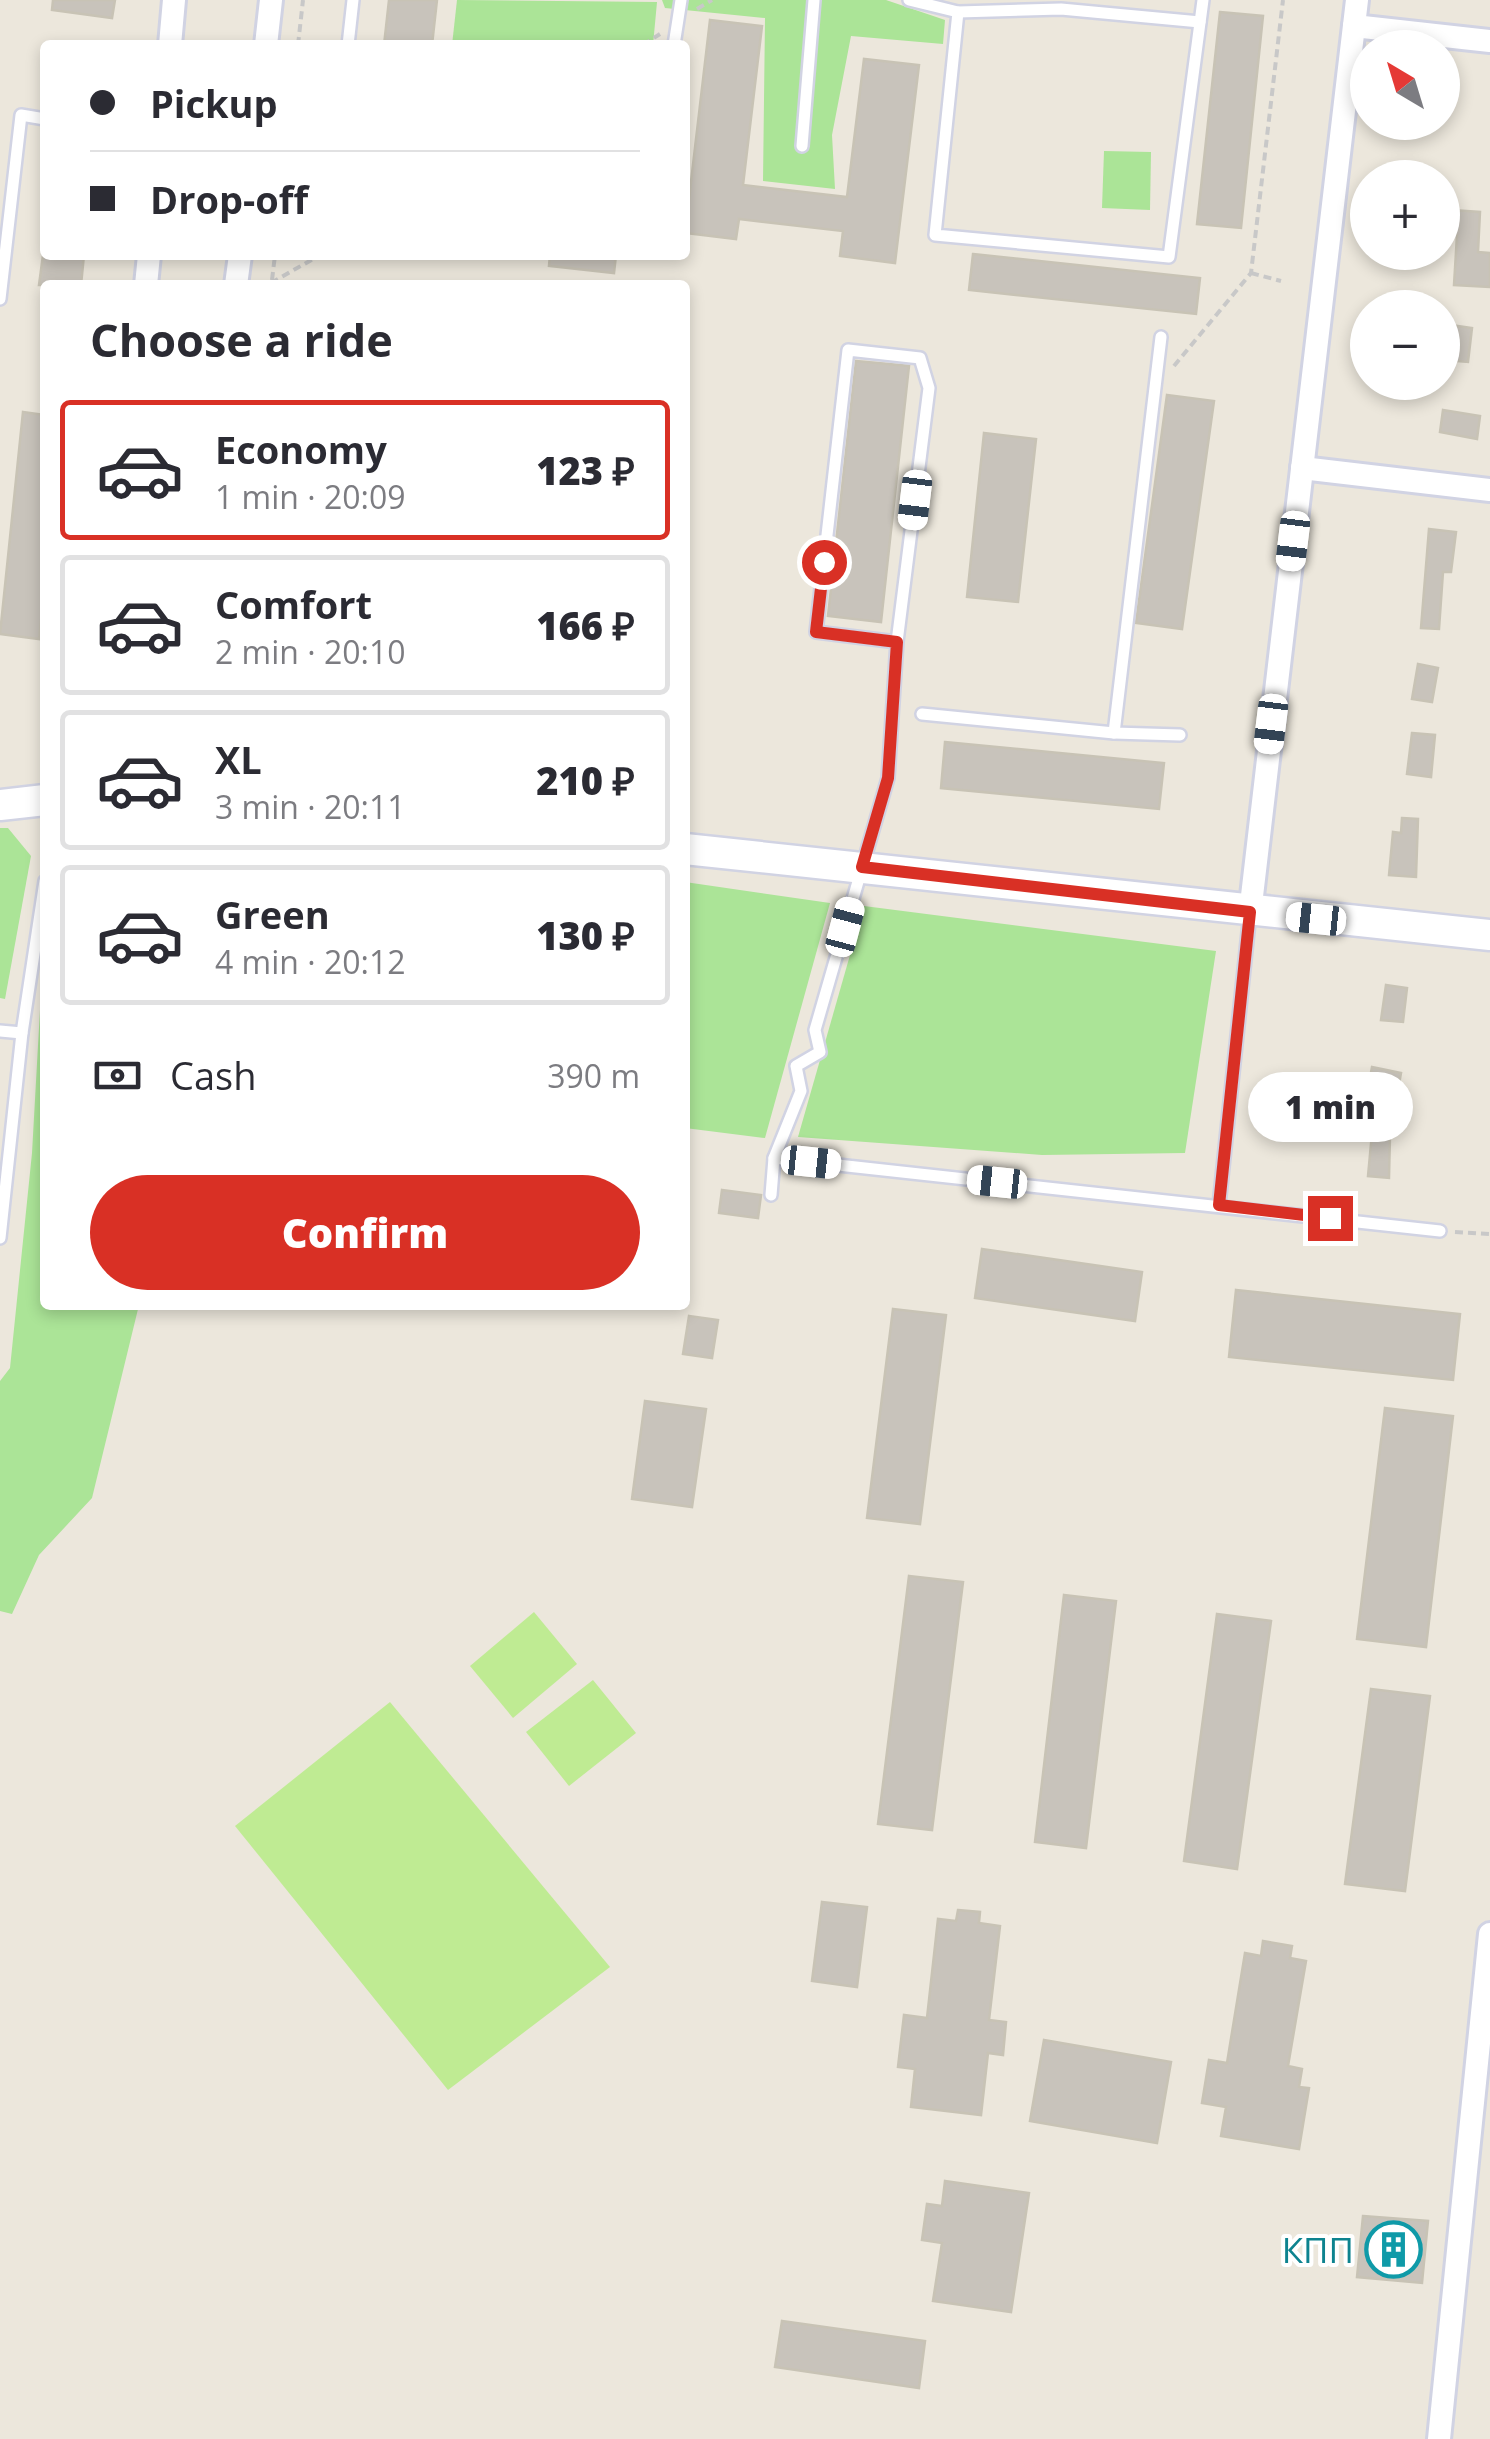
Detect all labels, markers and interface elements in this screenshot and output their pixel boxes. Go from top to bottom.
north arrow [1350,30,1460,140]
map controls [1350,30,1460,400]
text: Pickup [150,77,278,129]
button: + [1350,160,1460,270]
text: Drop-off [150,173,308,225]
button: − [1350,290,1460,400]
text: Choose a ride [90,309,393,370]
text: Economy [215,423,387,475]
icon: car [95,425,185,515]
text: 123 ₽ [536,444,635,496]
car [896,468,934,532]
text: 1 min · 20:09 [215,475,406,518]
car [1274,509,1312,573]
route start [802,540,847,585]
text: Comfort [215,578,372,630]
icon: car [95,580,185,670]
text: 166 ₽ [536,599,635,651]
text: 2 min · 20:10 [215,630,406,673]
car [1252,692,1290,756]
text: XL [215,733,262,785]
icon: car [95,735,185,825]
text: 210 ₽ [536,754,635,806]
text: 3 min · 20:11 [215,785,406,828]
text: Green [215,888,330,940]
icon: car [95,890,185,980]
car [823,894,867,960]
car [1285,901,1347,937]
text: 130 ₽ [536,909,635,961]
text: 4 min · 20:12 [215,940,406,983]
icon: cash [90,1048,145,1103]
text: Cash [170,1049,256,1101]
text: 390 m [547,1054,640,1097]
callout: 1 min [1248,1073,1412,1143]
text: 1 min [1285,1085,1376,1128]
car [780,1144,842,1180]
car [966,1164,1028,1200]
button: Confirm [90,1175,640,1290]
route end [1308,1196,1353,1241]
building icon: КПП [1363,2219,1423,2279]
place label: КПП [1282,2226,1354,2273]

